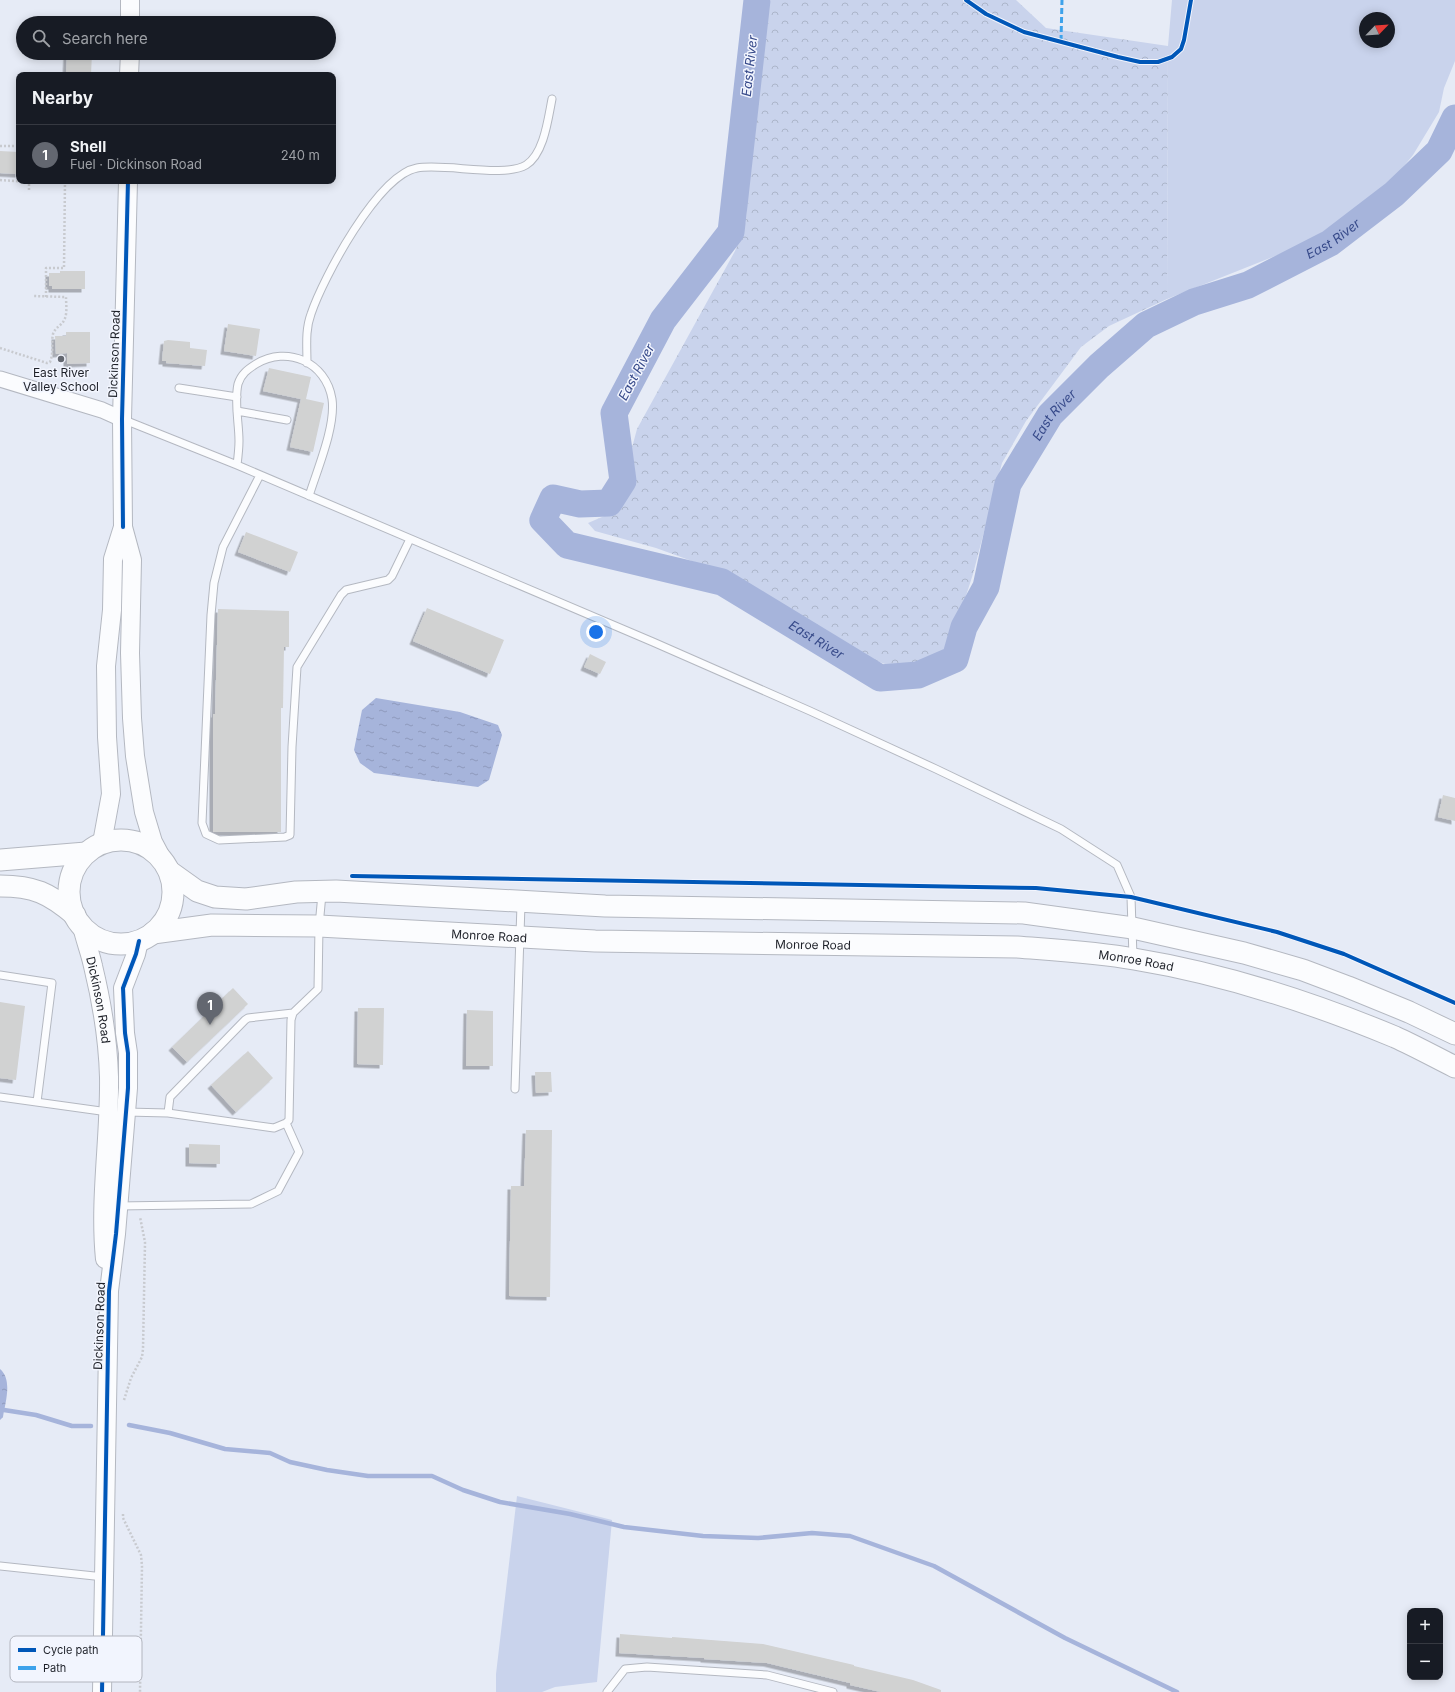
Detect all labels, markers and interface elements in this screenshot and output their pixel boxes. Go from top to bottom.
north arrow [1359,12,1395,48]
search box [16,16,336,60]
icon: search [30,27,52,49]
text: Search here [62,29,148,48]
water label: East River [738,33,760,97]
text: Nearby [32,88,93,108]
text: Shell [70,137,106,156]
text: 1 [42,147,48,163]
text: 240 m [281,147,320,163]
text: Fuel · Dickinson Road [70,156,202,172]
water label: East River [1303,214,1364,262]
street label: Dickinson Road [105,310,123,398]
water label: East River [614,340,658,403]
marker: East River Valley School [56,354,66,364]
place label: East River Valley School [23,365,99,394]
water label: East River [1028,385,1080,443]
water label: East River [786,617,848,663]
your location [586,622,606,642]
street label: Monroe Road [451,926,528,945]
street label: Monroe Road [775,936,851,952]
street label: Monroe Road [1098,946,1175,974]
street label: Dickinson Road [83,955,114,1044]
pin: 1 [197,992,223,1025]
street label: Dickinson Road [90,1282,108,1370]
map controls [1407,1608,1443,1680]
button: + [1407,1608,1443,1644]
legend [10,1636,142,1682]
text: Cycle path [43,1643,99,1657]
button: − [1407,1644,1443,1680]
text: Path [43,1661,66,1675]

